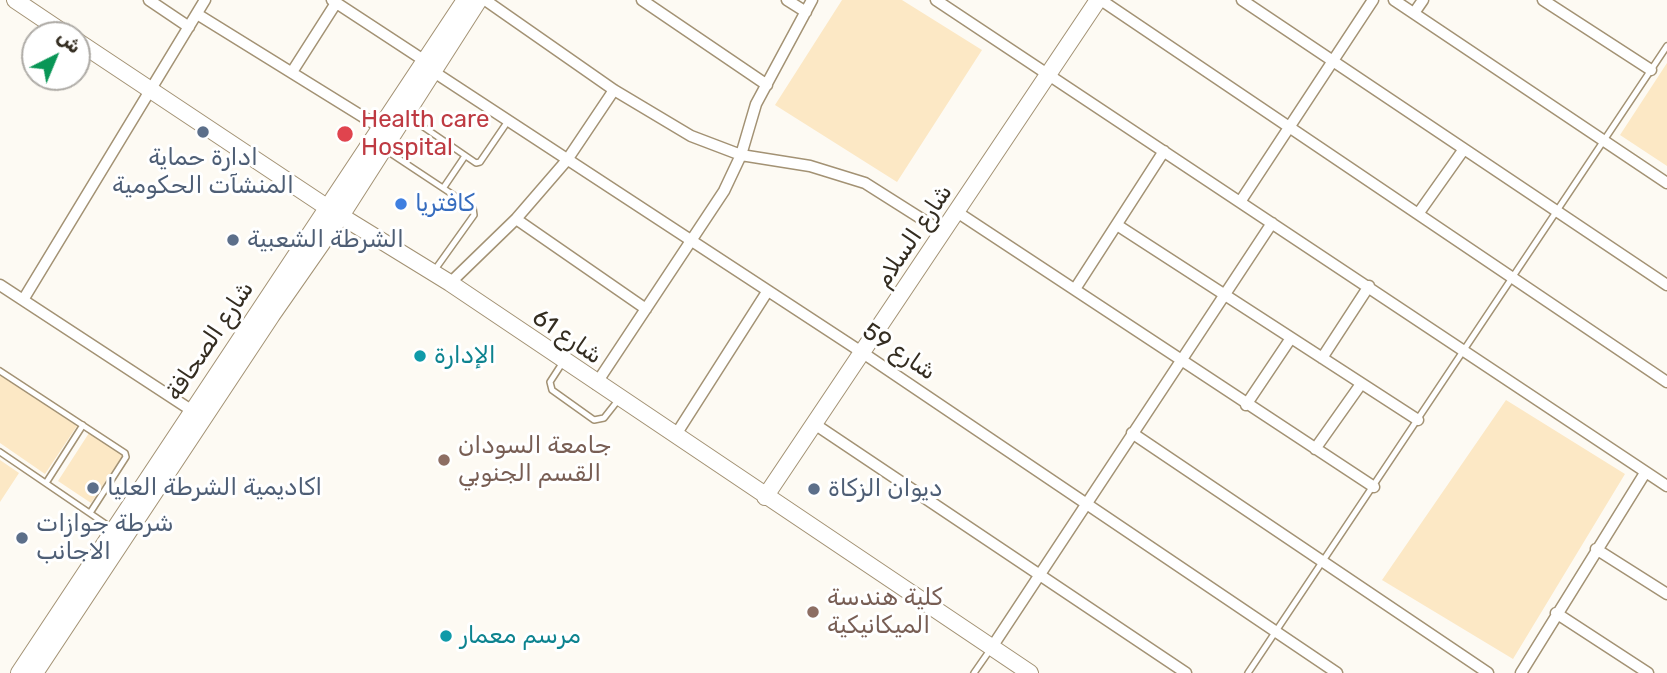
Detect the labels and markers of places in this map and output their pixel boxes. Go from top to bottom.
place label: Health care Hospital [361,106,489,162]
marker: ادارة حماية المنشآت الحكومية [195,124,211,140]
marker: Health care Hospital [335,124,355,144]
place label: ادارة حماية المنشآت الحكومية [112,144,294,200]
place label: كافتريا [415,190,475,218]
marker: كافتريا [393,196,409,212]
place label: الشرطة الشعبية [247,226,404,254]
marker: الشرطة الشعبية [225,232,241,248]
place label: الإدارة [434,342,496,370]
marker: الإدارة [412,348,428,364]
place label: جامعة السودان القسم الجنوبي [458,432,611,488]
marker: جامعة السودان القسم الجنوبي [436,452,452,468]
place label: اكاديمية الشرطة العليا [107,474,322,502]
place label: ديوان الزكاة [828,475,942,503]
marker: اكاديمية الشرطة العليا [85,480,101,496]
marker: ديوان الزكاة [806,481,822,497]
place label: شرطة جوازات الاجانب [36,510,174,566]
marker: شرطة جوازات الاجانب [14,530,30,546]
place label: كلية هندسة الميكانيكية [827,584,943,640]
marker: كلية هندسة الميكانيكية [805,604,821,620]
place label: مرسم معمار [460,622,581,650]
marker: مرسم معمار [438,628,454,644]

